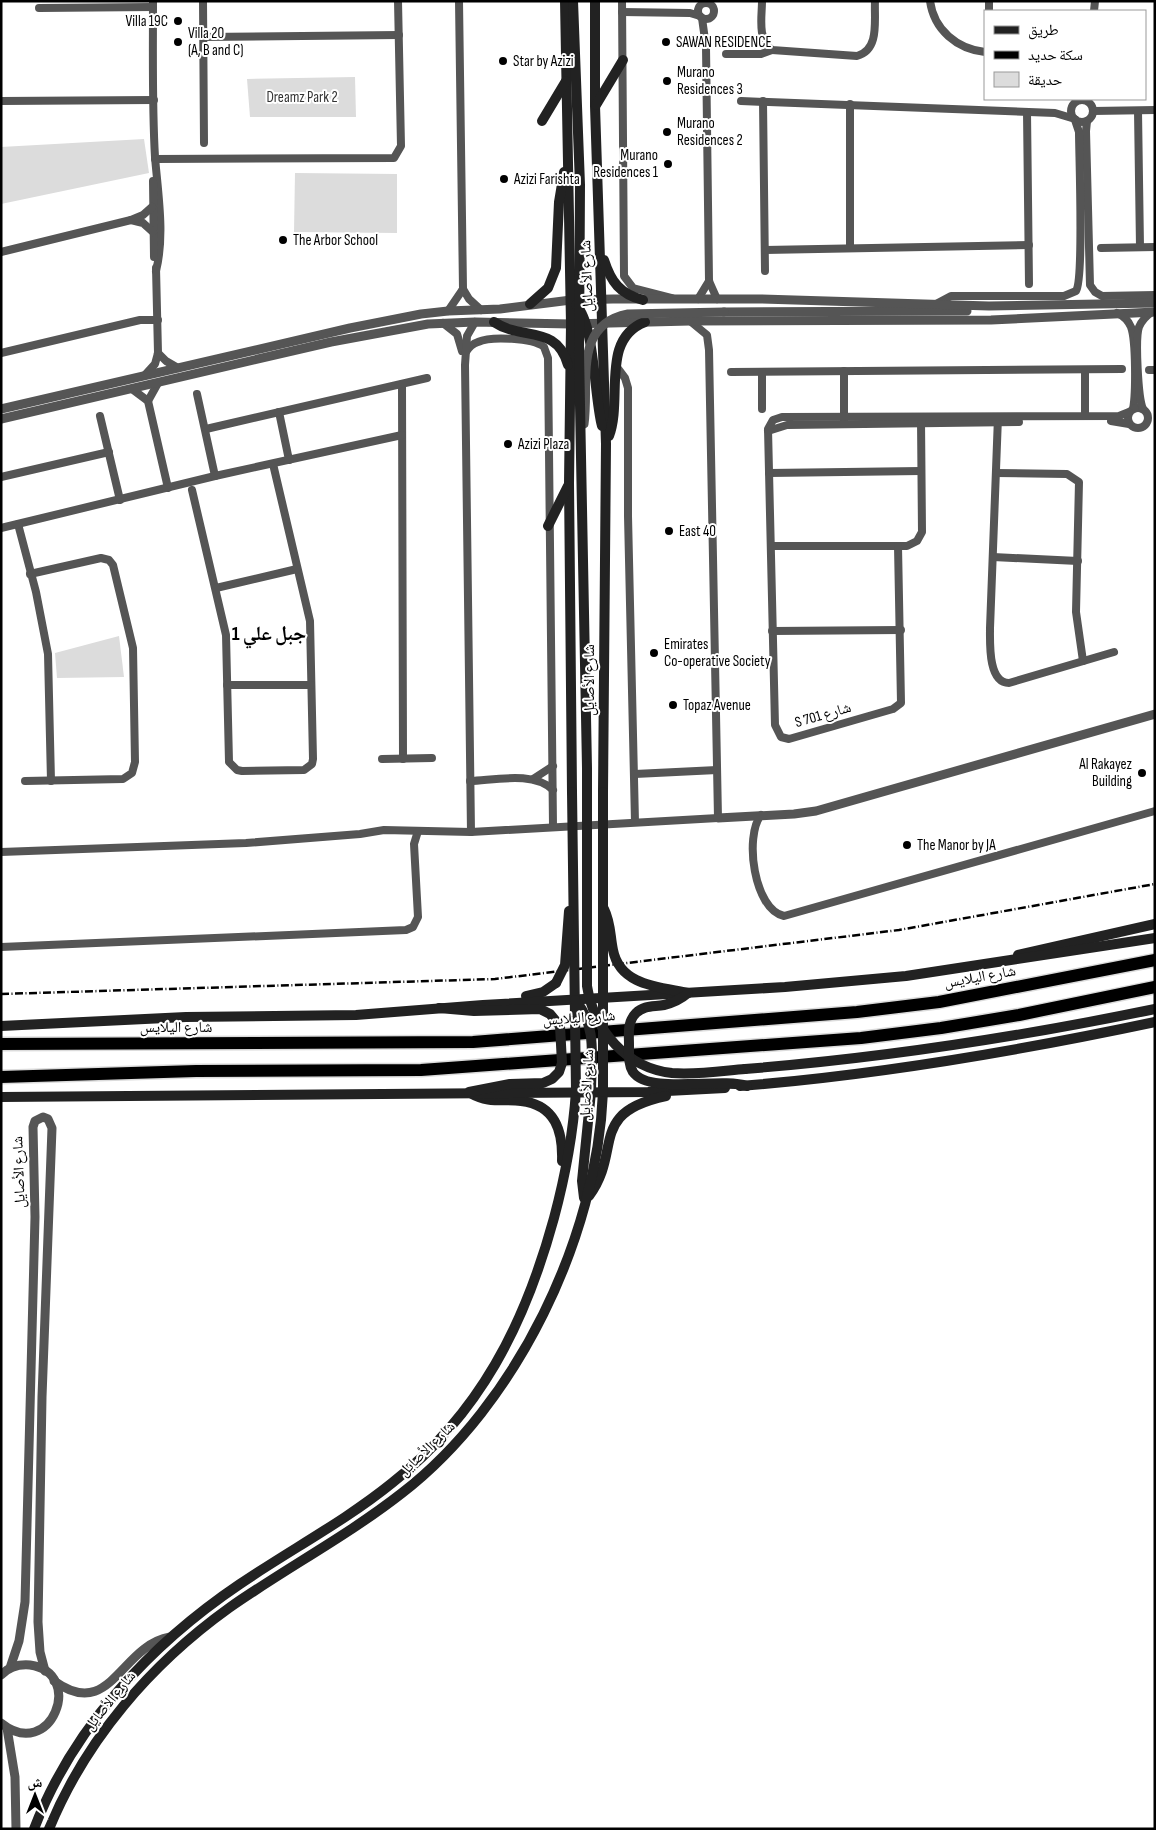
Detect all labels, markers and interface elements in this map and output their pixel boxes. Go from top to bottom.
legend [984,10,1146,100]
place label: Villa 19C [126,12,168,31]
marker: Villa 19C [172,15,184,27]
text: طريق [1028,21,1059,40]
place label: Villa 20 (A, B and C) [188,24,243,60]
place label: SAWAN RESIDENCE [676,33,772,52]
marker: Villa 20 (A, B and C) [172,36,184,48]
marker: SAWAN RESIDENCE [660,36,672,48]
text: سكة حديد [1028,46,1083,65]
place label: Star by Azizi [513,52,574,71]
marker: Star by Azizi [497,55,509,67]
place label: Murano Residences 3 [677,63,743,99]
text: حديقة [1028,71,1063,90]
marker: Murano Residences 3 [661,75,673,87]
park label: Dreamz Park 2 [266,88,338,107]
place label: Murano Residences 2 [677,114,743,150]
marker: Murano Residences 2 [661,126,673,138]
place label: Murano Residences 1 [593,146,659,182]
marker: Murano Residences 1 [662,158,674,170]
place label: Azizi Farishta [513,170,580,189]
marker: Azizi Farishta [498,173,510,185]
place label: The Arbor School [293,231,378,250]
marker: The Arbor School [277,234,289,246]
street label: شارع الأصايل [576,240,598,312]
place label: Azizi Plaza [517,435,570,454]
marker: Azizi Plaza [502,438,514,450]
place label: East 40 [679,522,716,541]
marker: East 40 [663,525,675,537]
district label: جبل علي 1 [232,622,306,649]
place label: Emirates Co-operative Society [664,635,771,671]
street label: شارع الأصايل [580,644,599,716]
marker: Emirates Co-operative Society [648,647,660,659]
place label: Topaz Avenue [683,696,751,715]
street label: S 701 شارع [793,698,853,732]
marker: Topaz Avenue [667,699,679,711]
place label: Al Rakayez Building [1078,755,1133,791]
marker: Al Rakayez Building [1136,767,1148,779]
place label: The Manor by JA [917,836,996,855]
marker: The Manor by JA [901,839,913,851]
street label: شارع اليلايس [943,961,1018,993]
street label: شارع اليلايس [542,1006,616,1030]
street label: شارع اليلايس [140,1018,212,1037]
street label: شارع الأصايل [576,1049,598,1121]
street label: شارع الأصايل [8,1136,30,1208]
street label: شارع الأصايل [395,1417,460,1481]
street label: شارع الأصايل [80,1667,140,1735]
north arrow [10,1770,60,1820]
text: ش [28,1774,43,1791]

